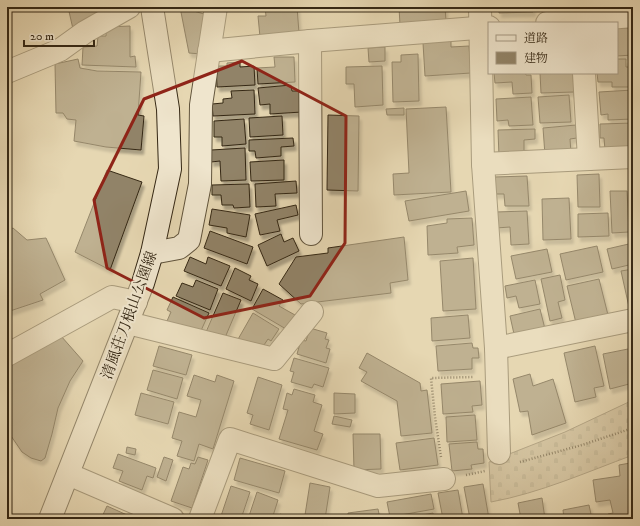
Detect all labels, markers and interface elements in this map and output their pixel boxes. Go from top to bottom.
scale bar [24,22,94,48]
legend [488,22,618,74]
text: 20 m [30,29,54,44]
text: 道路 [524,31,548,46]
text: 建物 [524,51,548,66]
street label: 清風荘刀根山公園線 [97,248,161,382]

